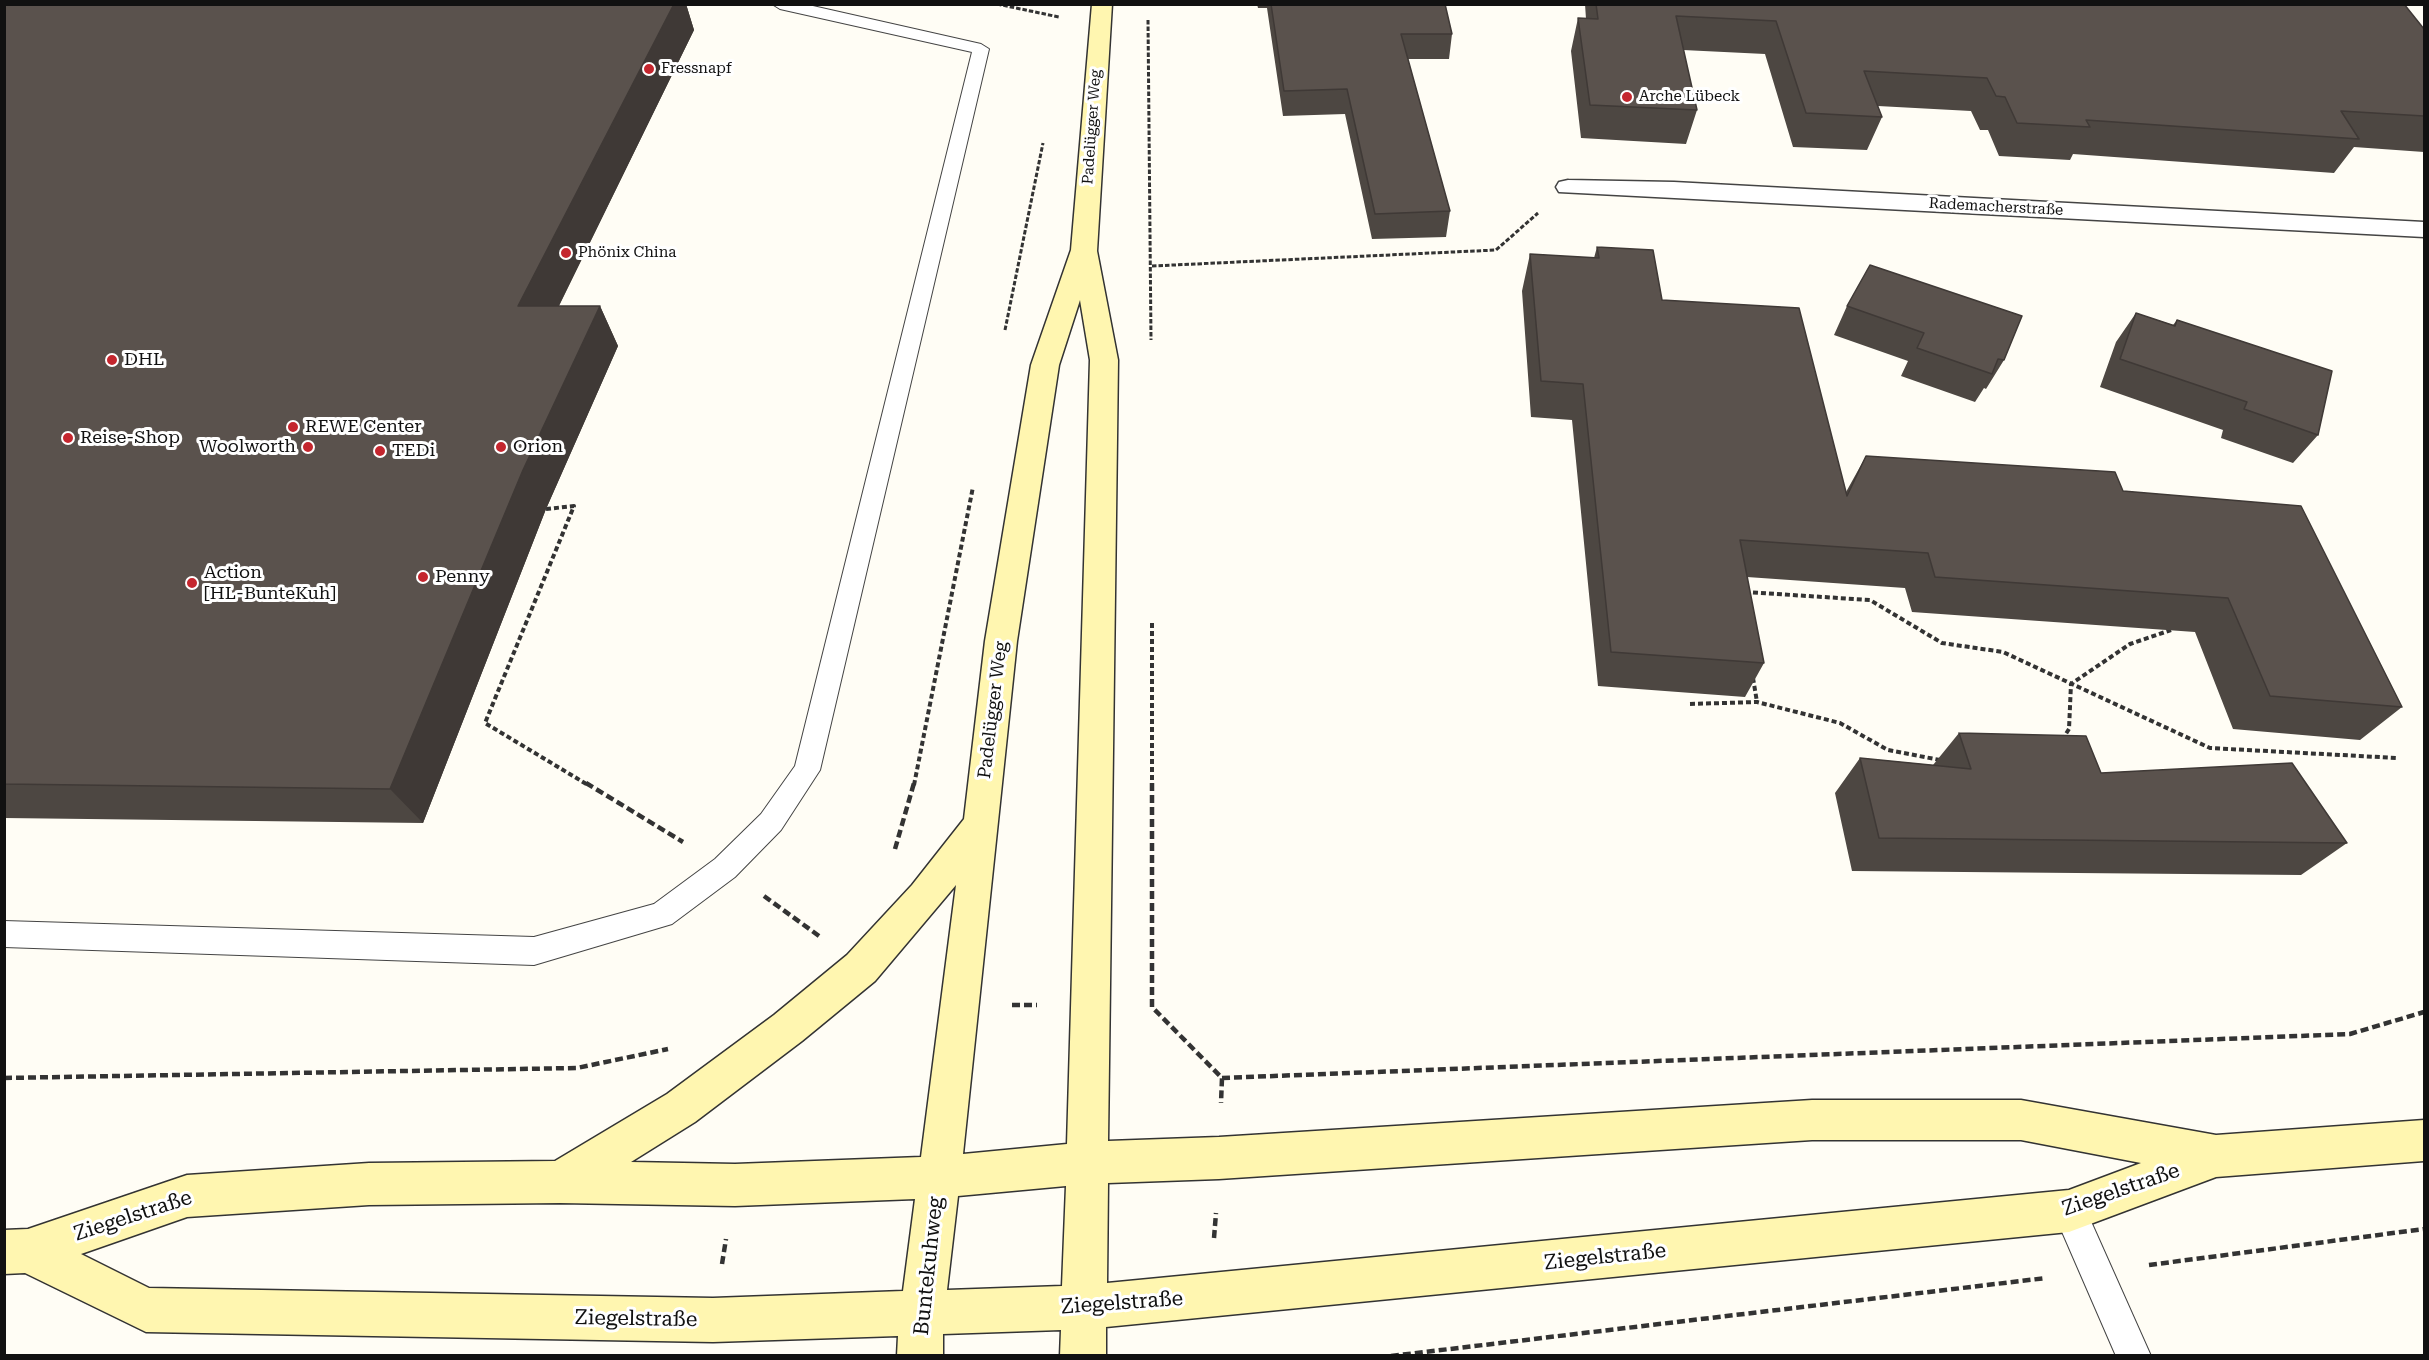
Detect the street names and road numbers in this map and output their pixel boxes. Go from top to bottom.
street label: Padelügger Weg [1079,69,1105,185]
street label: Rademacherstraße [1928,194,2064,220]
street label: Padelügger Weg [974,640,1012,780]
street label: Ziegelstraße [2059,1158,2183,1222]
street label: Ziegelstraße [71,1185,195,1247]
street label: Buntekuhweg [909,1195,949,1337]
street label: Ziegelstraße [1543,1238,1667,1276]
street label: Ziegelstraße [1060,1286,1184,1320]
street label: Ziegelstraße [574,1305,698,1333]

